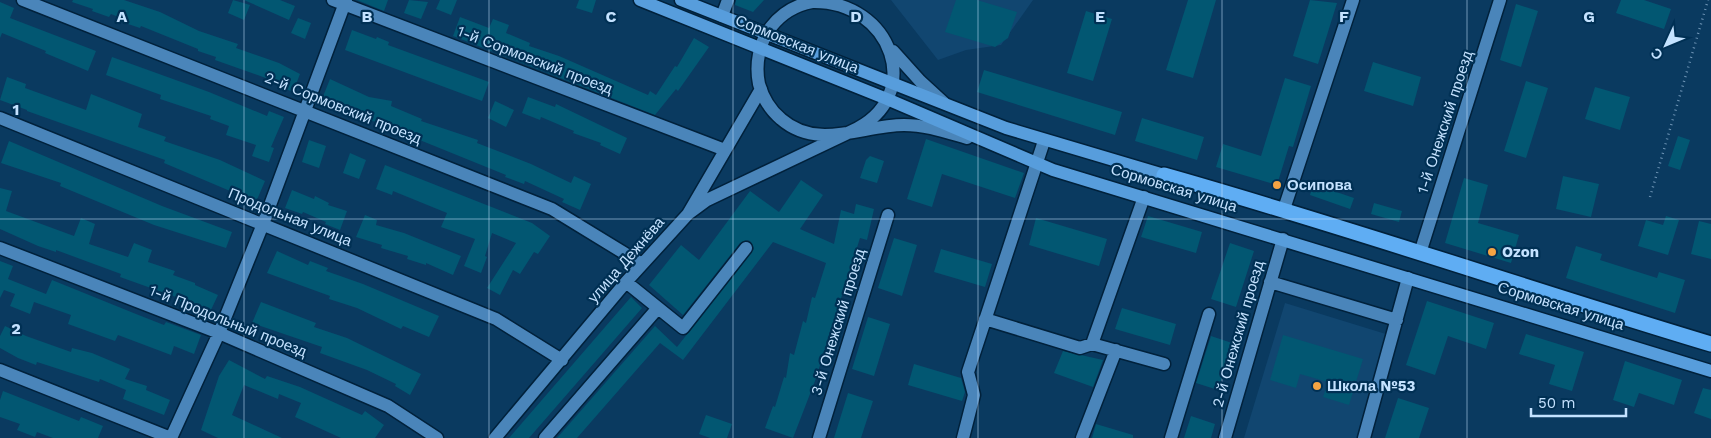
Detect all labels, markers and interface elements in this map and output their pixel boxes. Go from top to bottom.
text: A [117,7,128,26]
text: B [362,7,373,26]
text: C [606,7,617,26]
text: D [850,7,862,26]
text: E [1095,7,1105,26]
text: F [1339,7,1349,26]
text: G [1583,7,1595,26]
street label: Сормовская улица [733,11,862,77]
north arrow [1641,20,1691,70]
street label: 1-й Сормовский проезд [455,22,615,98]
text: С [1647,45,1666,63]
street label: 1-й Онежский проезд [1413,48,1477,196]
street label: 2-й Сормовский проезд [262,68,424,148]
text: 1 [13,100,19,119]
street label: Сормовская улица [1109,160,1240,216]
place label: Осипова [1287,176,1352,194]
marker: Осипова [1271,179,1283,191]
street label: Продольная улица [226,184,355,250]
street label: улица Дежнёва [584,213,668,306]
place label: Ozon [1502,243,1539,261]
street label: 3-й Онежский проезд [807,246,869,397]
marker: Ozon [1486,246,1498,258]
street label: 2-й Онежский проезд [1208,258,1268,409]
street label: Сормовская улица [1496,278,1627,334]
street label: 1-й Продольный проезд [147,281,310,361]
text: 2 [11,319,21,338]
place label: Школа №53 [1327,377,1416,395]
marker: Школа №53 [1311,380,1323,392]
scale bar [1531,386,1626,418]
text: 50 m [1538,394,1575,412]

